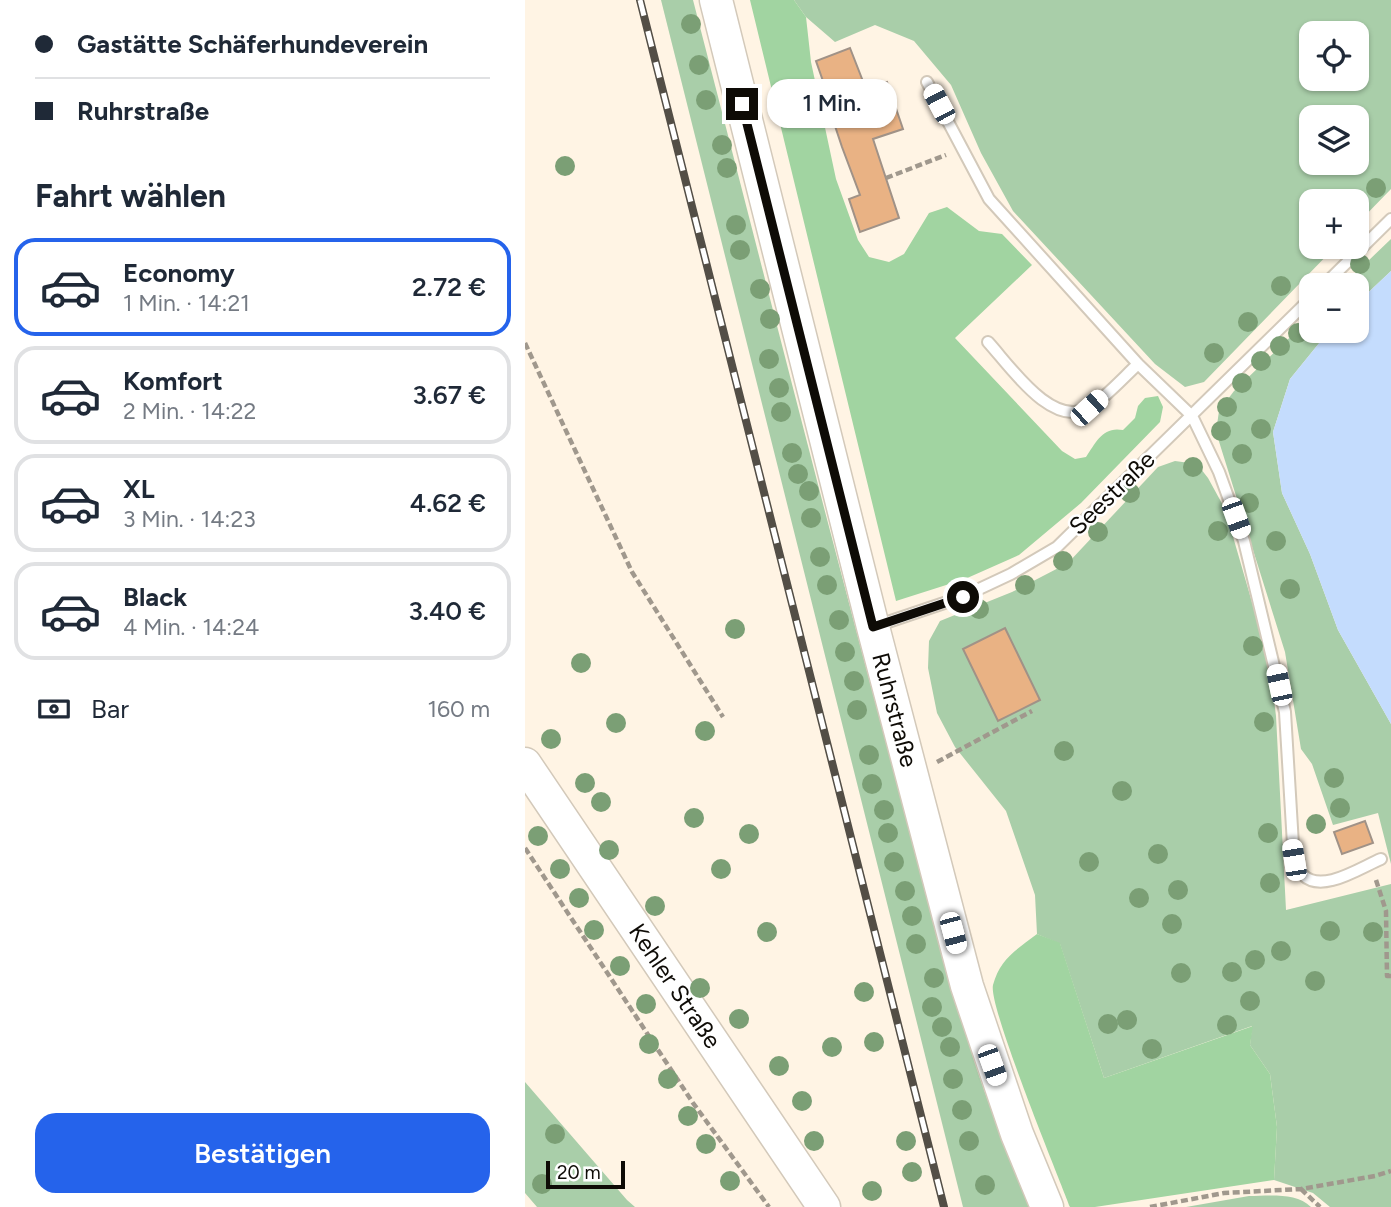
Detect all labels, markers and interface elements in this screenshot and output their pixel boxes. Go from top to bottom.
map controls [1299,21,1369,343]
button: locate [1299,21,1369,91]
text: Gastätte Schäferhundeverein [77,28,428,60]
callout: 1 Min. [767,80,896,128]
car [920,81,959,127]
route end [726,88,758,120]
text: 1 Min. [803,89,861,117]
text: Ruhrstraße [77,95,209,127]
button: layers [1299,105,1369,175]
text: Fahrt wählen [35,177,226,215]
button: + [1299,189,1369,259]
icon: car [39,256,102,319]
text: Economy [123,257,235,289]
text: 2.72 € [412,271,486,303]
button: − [1299,273,1369,343]
text: 1 Min. · 14:21 [123,289,250,317]
icon: car [39,364,102,427]
text: Komfort [123,365,223,397]
text: 3.67 € [412,379,486,411]
car [1067,386,1112,430]
text: 2 Min. · 14:22 [123,397,256,425]
street label: Seestraße [1063,445,1161,541]
icon: car [39,472,102,535]
text: XL [123,473,155,505]
text: 4.62 € [410,487,486,519]
car [1219,495,1254,541]
text: 3 Min. · 14:23 [123,505,256,533]
icon: car [39,580,102,643]
text: Black [123,581,187,613]
route start [947,581,979,613]
text: 3.40 € [409,595,486,627]
text: 4 Min. · 14:24 [123,613,259,641]
street label: Ruhrstraße [866,649,924,770]
car [1265,662,1294,708]
icon: cash [35,690,73,728]
text: Bar [91,693,129,725]
text: 160 m [427,695,490,723]
car [1281,838,1308,882]
car [938,910,969,956]
street label: Kehler Straße [623,918,728,1054]
car [975,1042,1010,1088]
button: Bestätigen [35,1113,490,1193]
scale bar [546,1158,625,1190]
text: 20 m [557,1161,601,1184]

